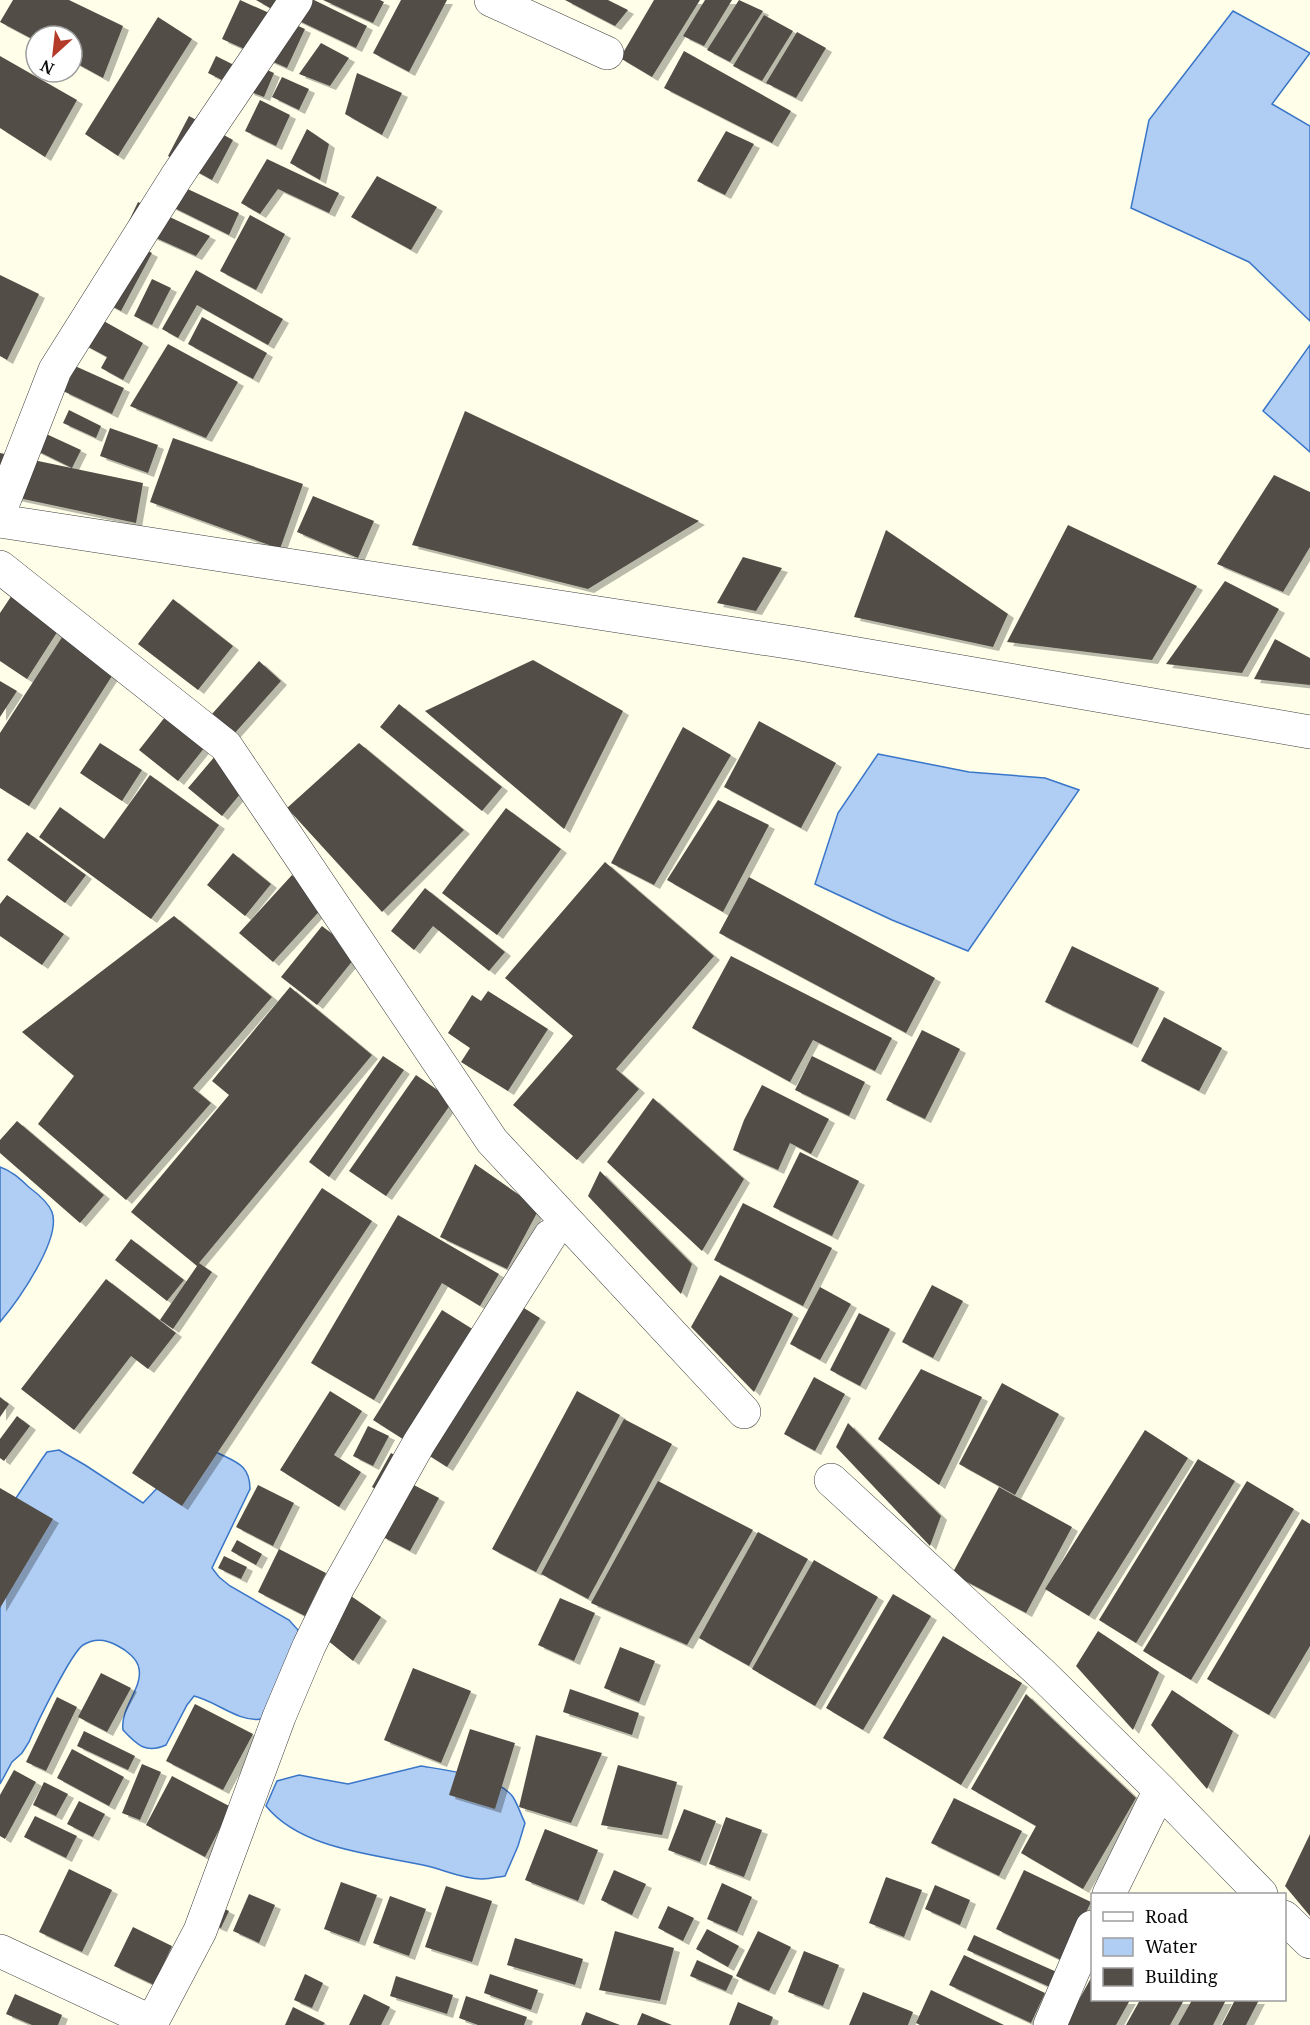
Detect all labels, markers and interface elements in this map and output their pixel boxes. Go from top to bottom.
north arrow [24,24,84,84]
text: N [36,55,58,80]
legend [1091,1893,1286,2001]
text: Road [1145,1904,1188,1928]
text: Water [1145,1934,1198,1958]
text: Building [1145,1964,1218,1988]

